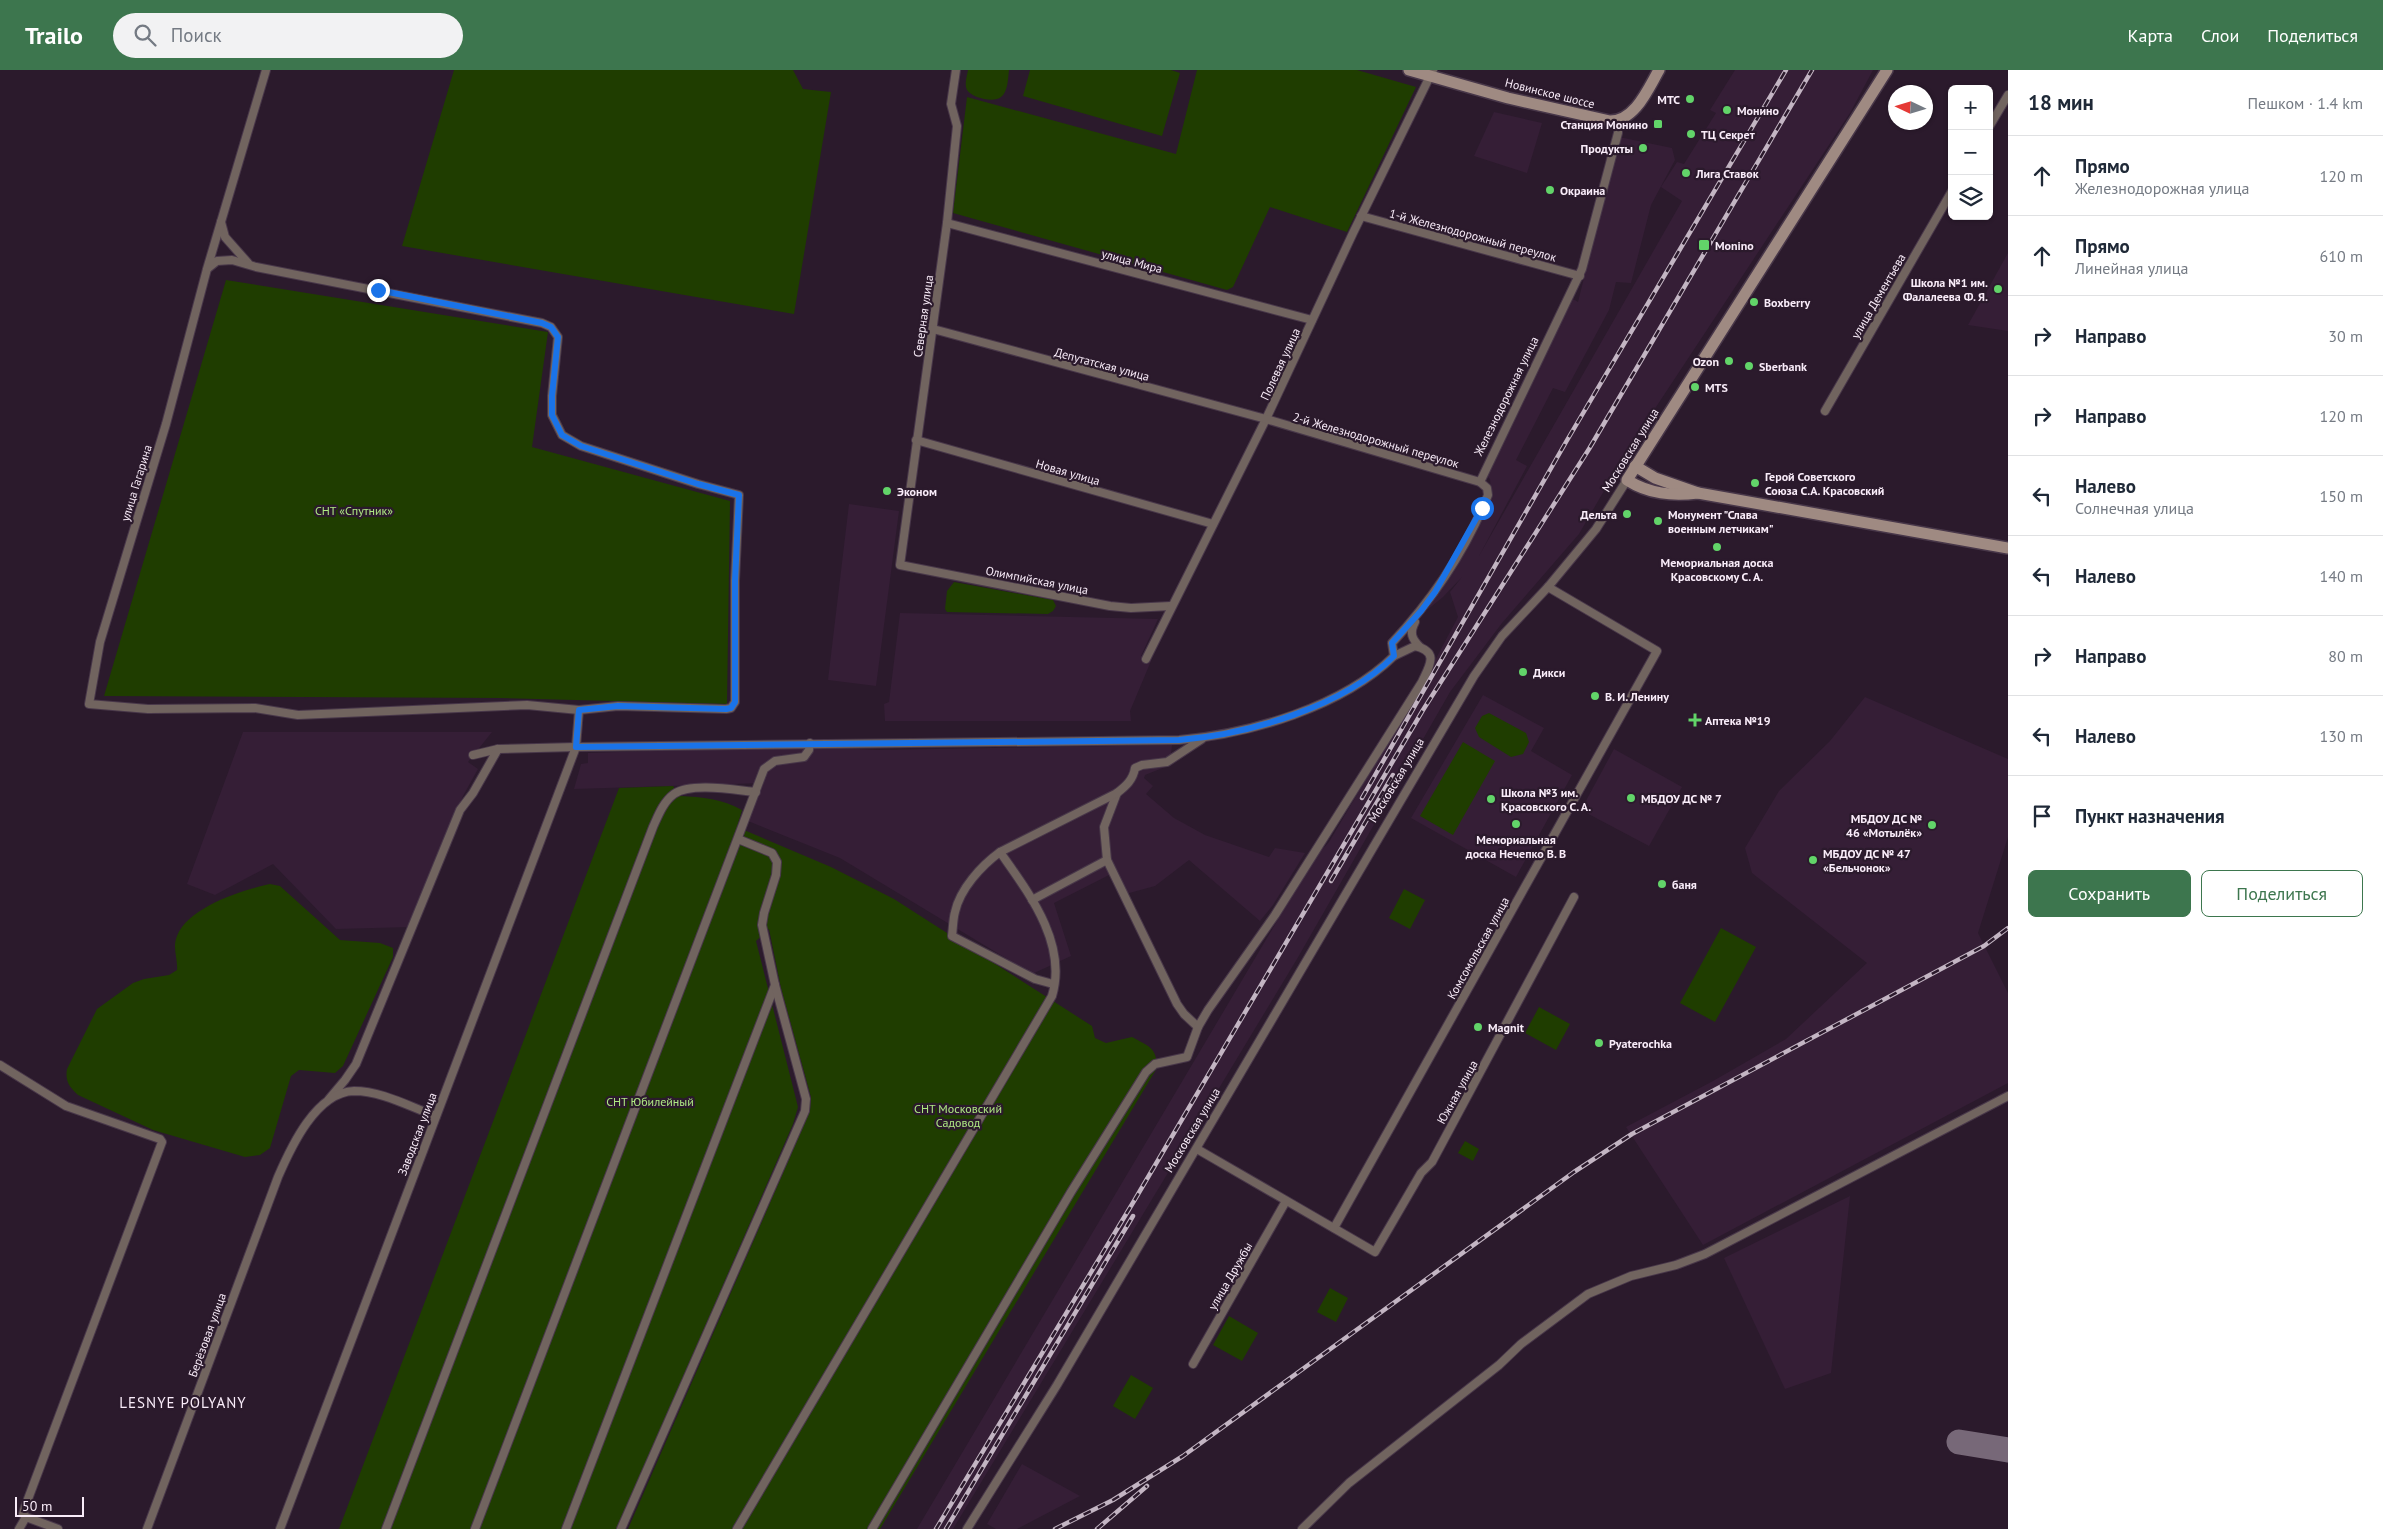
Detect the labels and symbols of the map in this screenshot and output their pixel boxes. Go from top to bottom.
street label: Новинское шоссе [1504,75,1596,111]
north arrow [1888,85,1933,130]
place label: МТС [1657,92,1680,107]
marker: МТС [1684,93,1696,105]
place label: Монино [1737,103,1779,118]
marker: Монино [1721,104,1733,116]
place label: Станция Монино [1560,117,1649,132]
marker: Станция Монино [1652,118,1664,130]
place label: ТЦ Секрет [1701,127,1755,142]
marker: ТЦ Секрет [1685,128,1697,140]
place label: Продукты [1581,141,1633,156]
marker: Продукты [1637,142,1649,154]
place label: Лига Ставок [1695,166,1759,181]
marker: Лига Ставок [1680,167,1692,179]
place label: Окраина [1560,183,1605,198]
marker: Окраина [1544,184,1556,196]
street label: 1-й Железнодорожный переулок [1388,205,1558,265]
marker: Monino [1697,238,1711,252]
place label: Monino [1715,238,1754,253]
street label: улица Мира [1100,246,1164,276]
street label: улица Дементьева [1848,251,1908,341]
street label: Северная улица [910,274,936,358]
place label: Школа №1 им. Фалалеева Ф. Я. [1903,275,1988,304]
route end [367,279,390,302]
marker: Школа №1 им. Фалалеева Ф. Я. [1992,283,2004,295]
place label: Boxberry [1764,295,1811,310]
marker: Boxberry [1748,296,1760,308]
street label: Полевая улица [1257,326,1303,402]
street label: Железнодорожная улица [1470,334,1541,459]
street label: Депутатская улица [1053,344,1151,384]
place label: Ozon [1693,354,1719,369]
marker: Ozon [1723,355,1735,367]
place label: Sberbank [1759,359,1807,374]
marker: Sberbank [1743,360,1755,372]
place label: MTS [1705,380,1728,395]
marker: MTS [1689,381,1701,393]
street label: Московская улица [1598,405,1662,495]
street label: 2-й Железнодорожный переулок [1291,409,1461,471]
street label: улица Гагарина [117,443,155,523]
street label: Новая улица [1034,456,1102,488]
place label: Герой Советского Союза С.А. Красовский [1765,469,1884,498]
marker: Герой Советского Союза С.А. Красовский [1749,477,1761,489]
place label: Эконом [897,484,937,499]
marker: Эконом [881,485,893,497]
route start [1471,497,1494,520]
park label: СНТ «Спутник» [315,503,393,518]
place label: Дельта [1580,507,1617,522]
place label: Монумент "Слава военным летчикам" [1668,507,1774,536]
marker: Дельта [1621,508,1633,520]
marker: Монумент "Слава военным летчикам" [1652,515,1664,527]
marker: Мемориальная доска Красовскому С. А. [1711,541,1723,553]
place label: Мемориальная доска Красовскому С. А. [1661,555,1773,584]
street label: Олимпийская улица [984,563,1090,597]
place label: Дикси [1533,665,1565,680]
marker: Дикси [1517,666,1529,678]
place label: В. И. Ленину [1605,689,1669,704]
marker: В. И. Ленину [1589,690,1601,702]
place label: Аптека №19 [1705,713,1771,728]
marker: Аптека №19 [1689,714,1701,726]
street label: Московская улица [1365,735,1427,825]
place label: Школа №3 им. Красовского С. А. [1501,785,1591,814]
place label: МБДОУ ДС № 7 [1641,791,1722,806]
marker: МБДОУ ДС № 7 [1625,792,1637,804]
marker: Школа №3 им. Красовского С. А. [1485,793,1497,805]
place label: МБДОУ ДC № 46 «Мотылёк» [1846,811,1922,840]
marker: Мемориальная доска Нечепко В. В [1510,818,1522,830]
marker: МБДОУ ДC № 46 «Мотылёк» [1926,819,1938,831]
place label: Мемориальная доска Нечепко В. В [1465,832,1566,861]
place label: МБДОУ ДС № 47 «Бельчонок» [1823,846,1911,875]
marker: МБДОУ ДС № 47 «Бельчонок» [1807,854,1819,866]
place label: баня [1672,877,1697,892]
marker: баня [1656,878,1668,890]
street label: Комсомольская улица [1444,894,1512,1002]
place label: Magnit [1488,1020,1525,1035]
marker: Magnit [1472,1021,1484,1033]
place label: Pyaterochka [1609,1036,1672,1051]
marker: Pyaterochka [1593,1037,1605,1049]
street label: Южная улица [1433,1057,1481,1126]
street label: Московская улица [1161,1085,1223,1175]
street label: Заводская улица [394,1090,440,1178]
park label: СНТ Юбилейный [606,1094,694,1109]
park label: СНТ Московский Садовод [914,1101,1002,1130]
street label: улица Дружбы [1205,1239,1255,1313]
street label: Берёзовая улица [185,1291,229,1379]
district label: LESNYE POLYANY [119,1393,247,1412]
scale bar [15,1494,84,1517]

